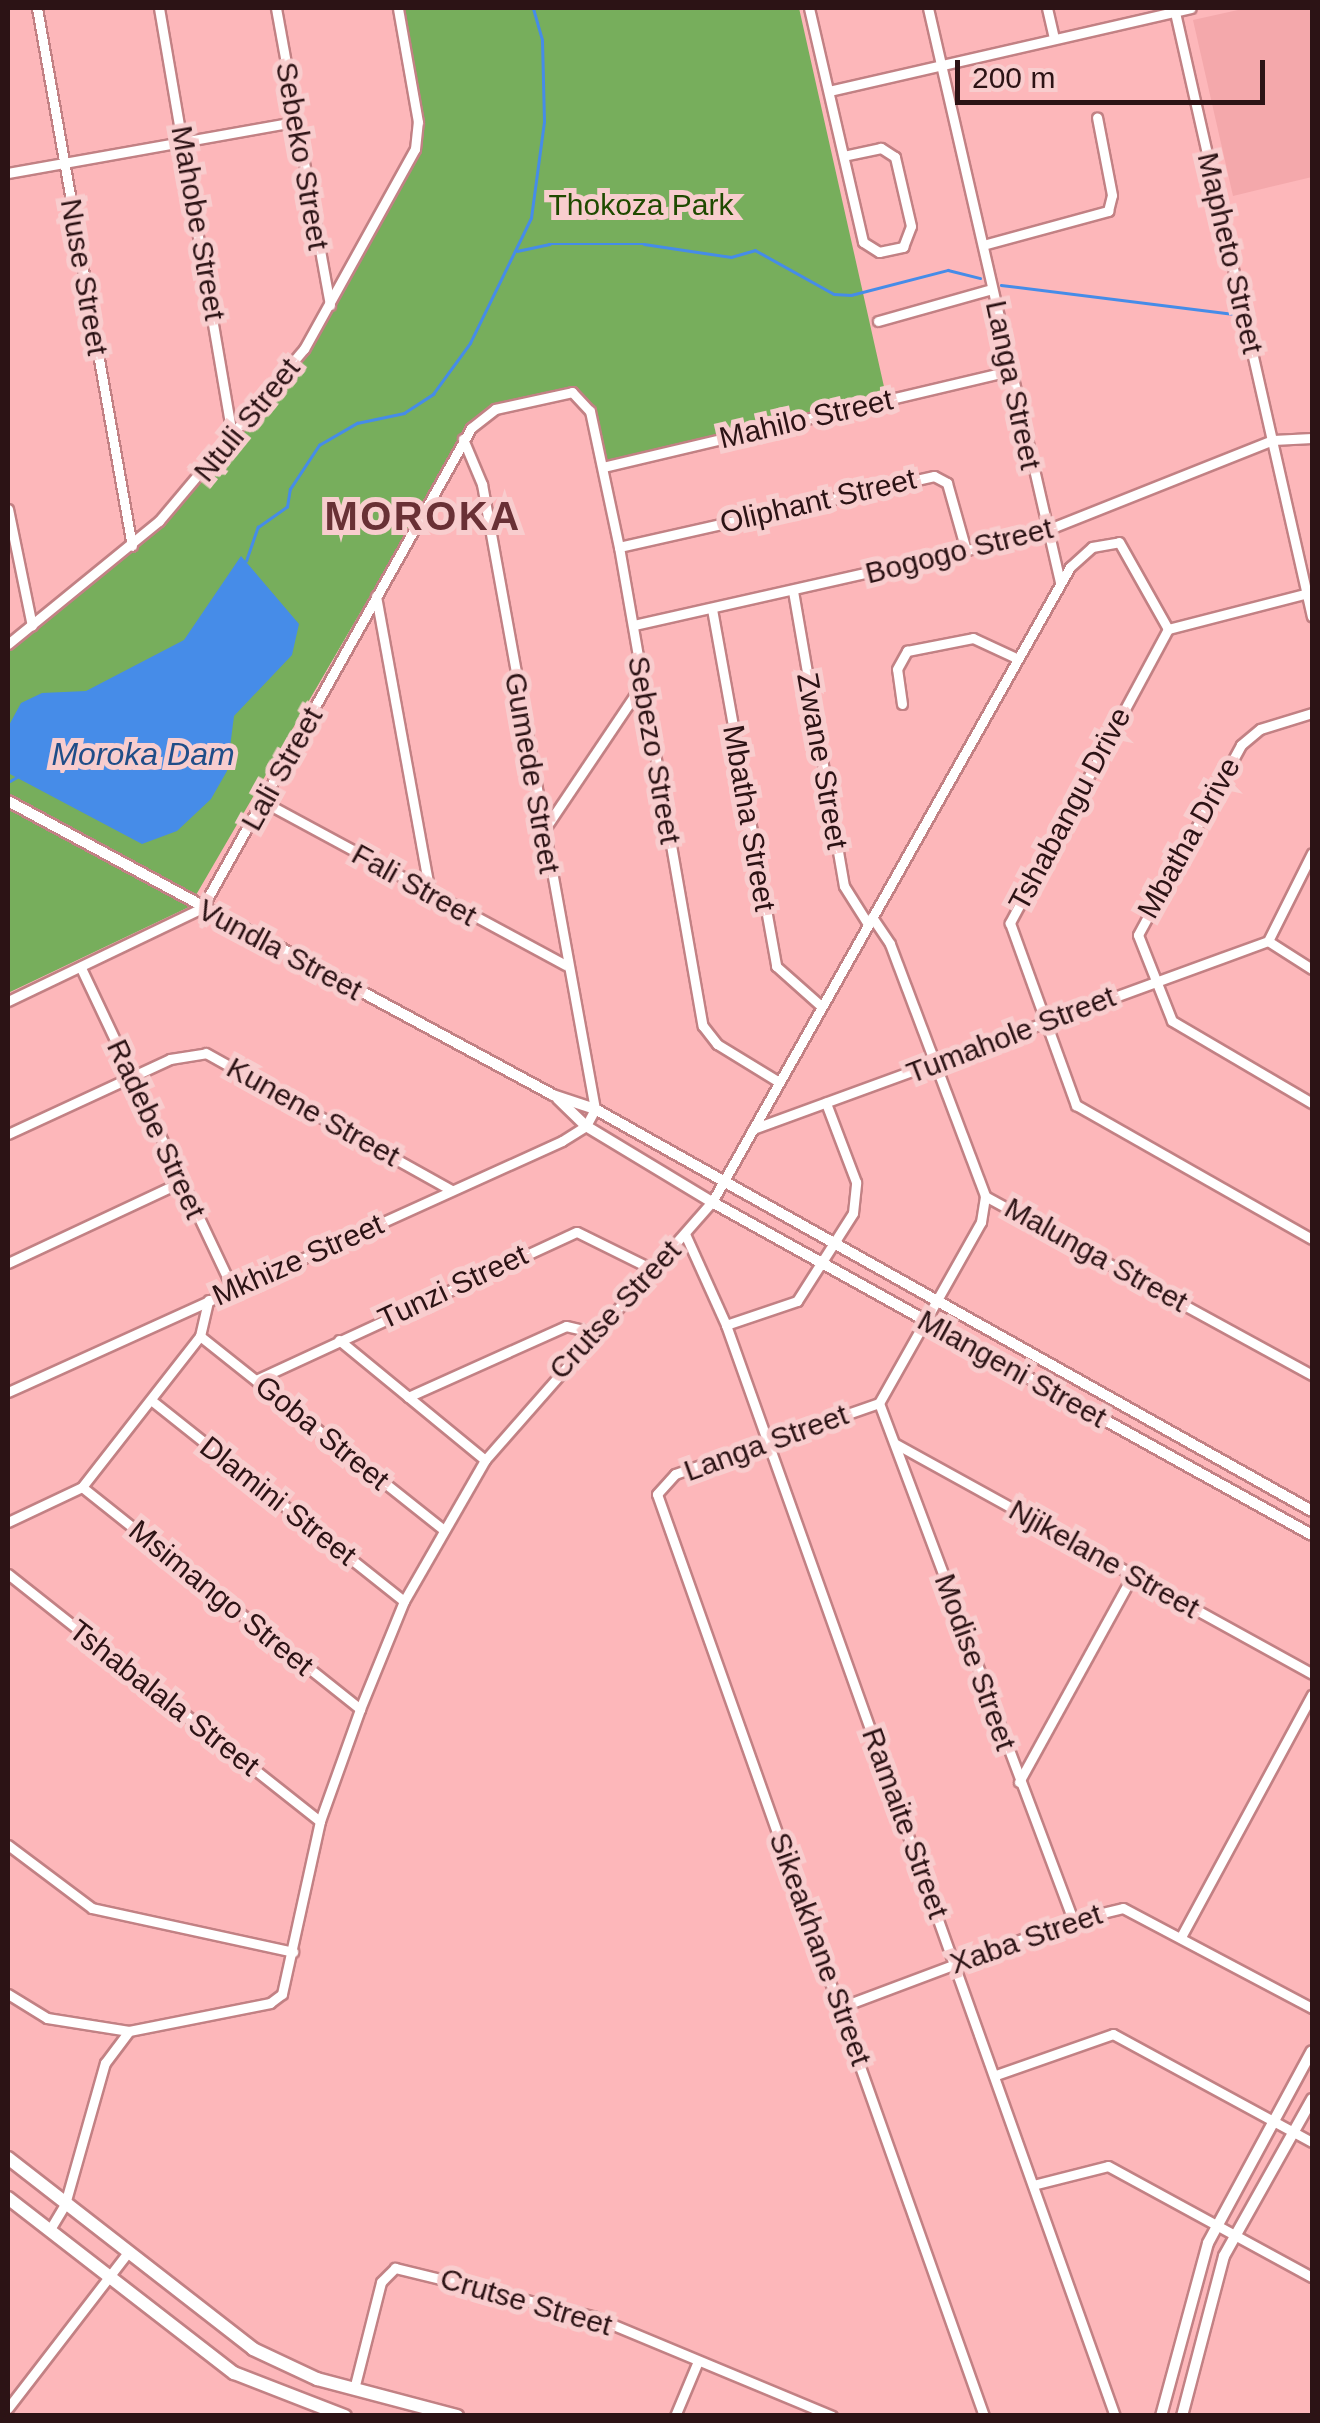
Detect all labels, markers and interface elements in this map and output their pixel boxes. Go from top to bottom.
scale bar [960,40,1270,102]
street label: Sebeko Street [268,59,336,253]
text: 200 m [972,61,1055,94]
street label: Mahobe Street [163,123,233,323]
street label: Mapheto Street [1189,149,1271,357]
park label: Thokoza Park [548,187,734,223]
street label: Nuse Street [53,196,115,358]
street label: Langa Street [978,297,1048,473]
street label: Ntuli Street [186,351,308,489]
street label: Mahilo Street [716,382,896,456]
street label: Oliphant Street [716,461,920,541]
district label: MOROKA [324,492,522,540]
street label: Bogogo Street [862,510,1056,592]
street label: Sebezo Street [620,653,688,847]
street label: Gumede Street [497,670,567,876]
street label: Zwane Street [789,670,855,852]
street label: Lali Street [234,701,330,837]
street label: Tshabangu Drive [1001,701,1139,917]
street label: Mbatha Street [715,722,783,914]
water label: Moroka Dam [51,735,235,773]
street label: Mbatha Drive [1130,751,1248,925]
street label: Fali Street [345,836,483,934]
street label: Vundla Street [192,892,368,1008]
street label: Tumahole Street [902,979,1120,1091]
street label: Radebe Street [99,1034,213,1224]
street label: Kunene Street [220,1050,406,1174]
street label: Malunga Street [998,1190,1194,1320]
street label: Mkhize Street [207,1206,389,1314]
street label: Crutse Street [542,1233,688,1387]
street label: Tunzi Street [373,1237,533,1337]
street label: Mlangeni Street [911,1302,1113,1436]
street label: Goba Street [248,1368,396,1498]
street label: Langa Street [679,1397,853,1489]
street label: Dlamini Street [193,1429,363,1573]
street label: Njikelane Street [1003,1492,1205,1626]
street label: Msimango Street [122,1513,320,1683]
street label: Modise Street [926,1569,1024,1755]
street label: Tshabalala Street [62,1612,266,1784]
street label: Ramaite Street [854,1723,956,1923]
street label: Sikeakhane Street [761,1828,879,2070]
street label: Xaba Street [945,1896,1107,1982]
street label: Crutse Street [436,2260,616,2344]

